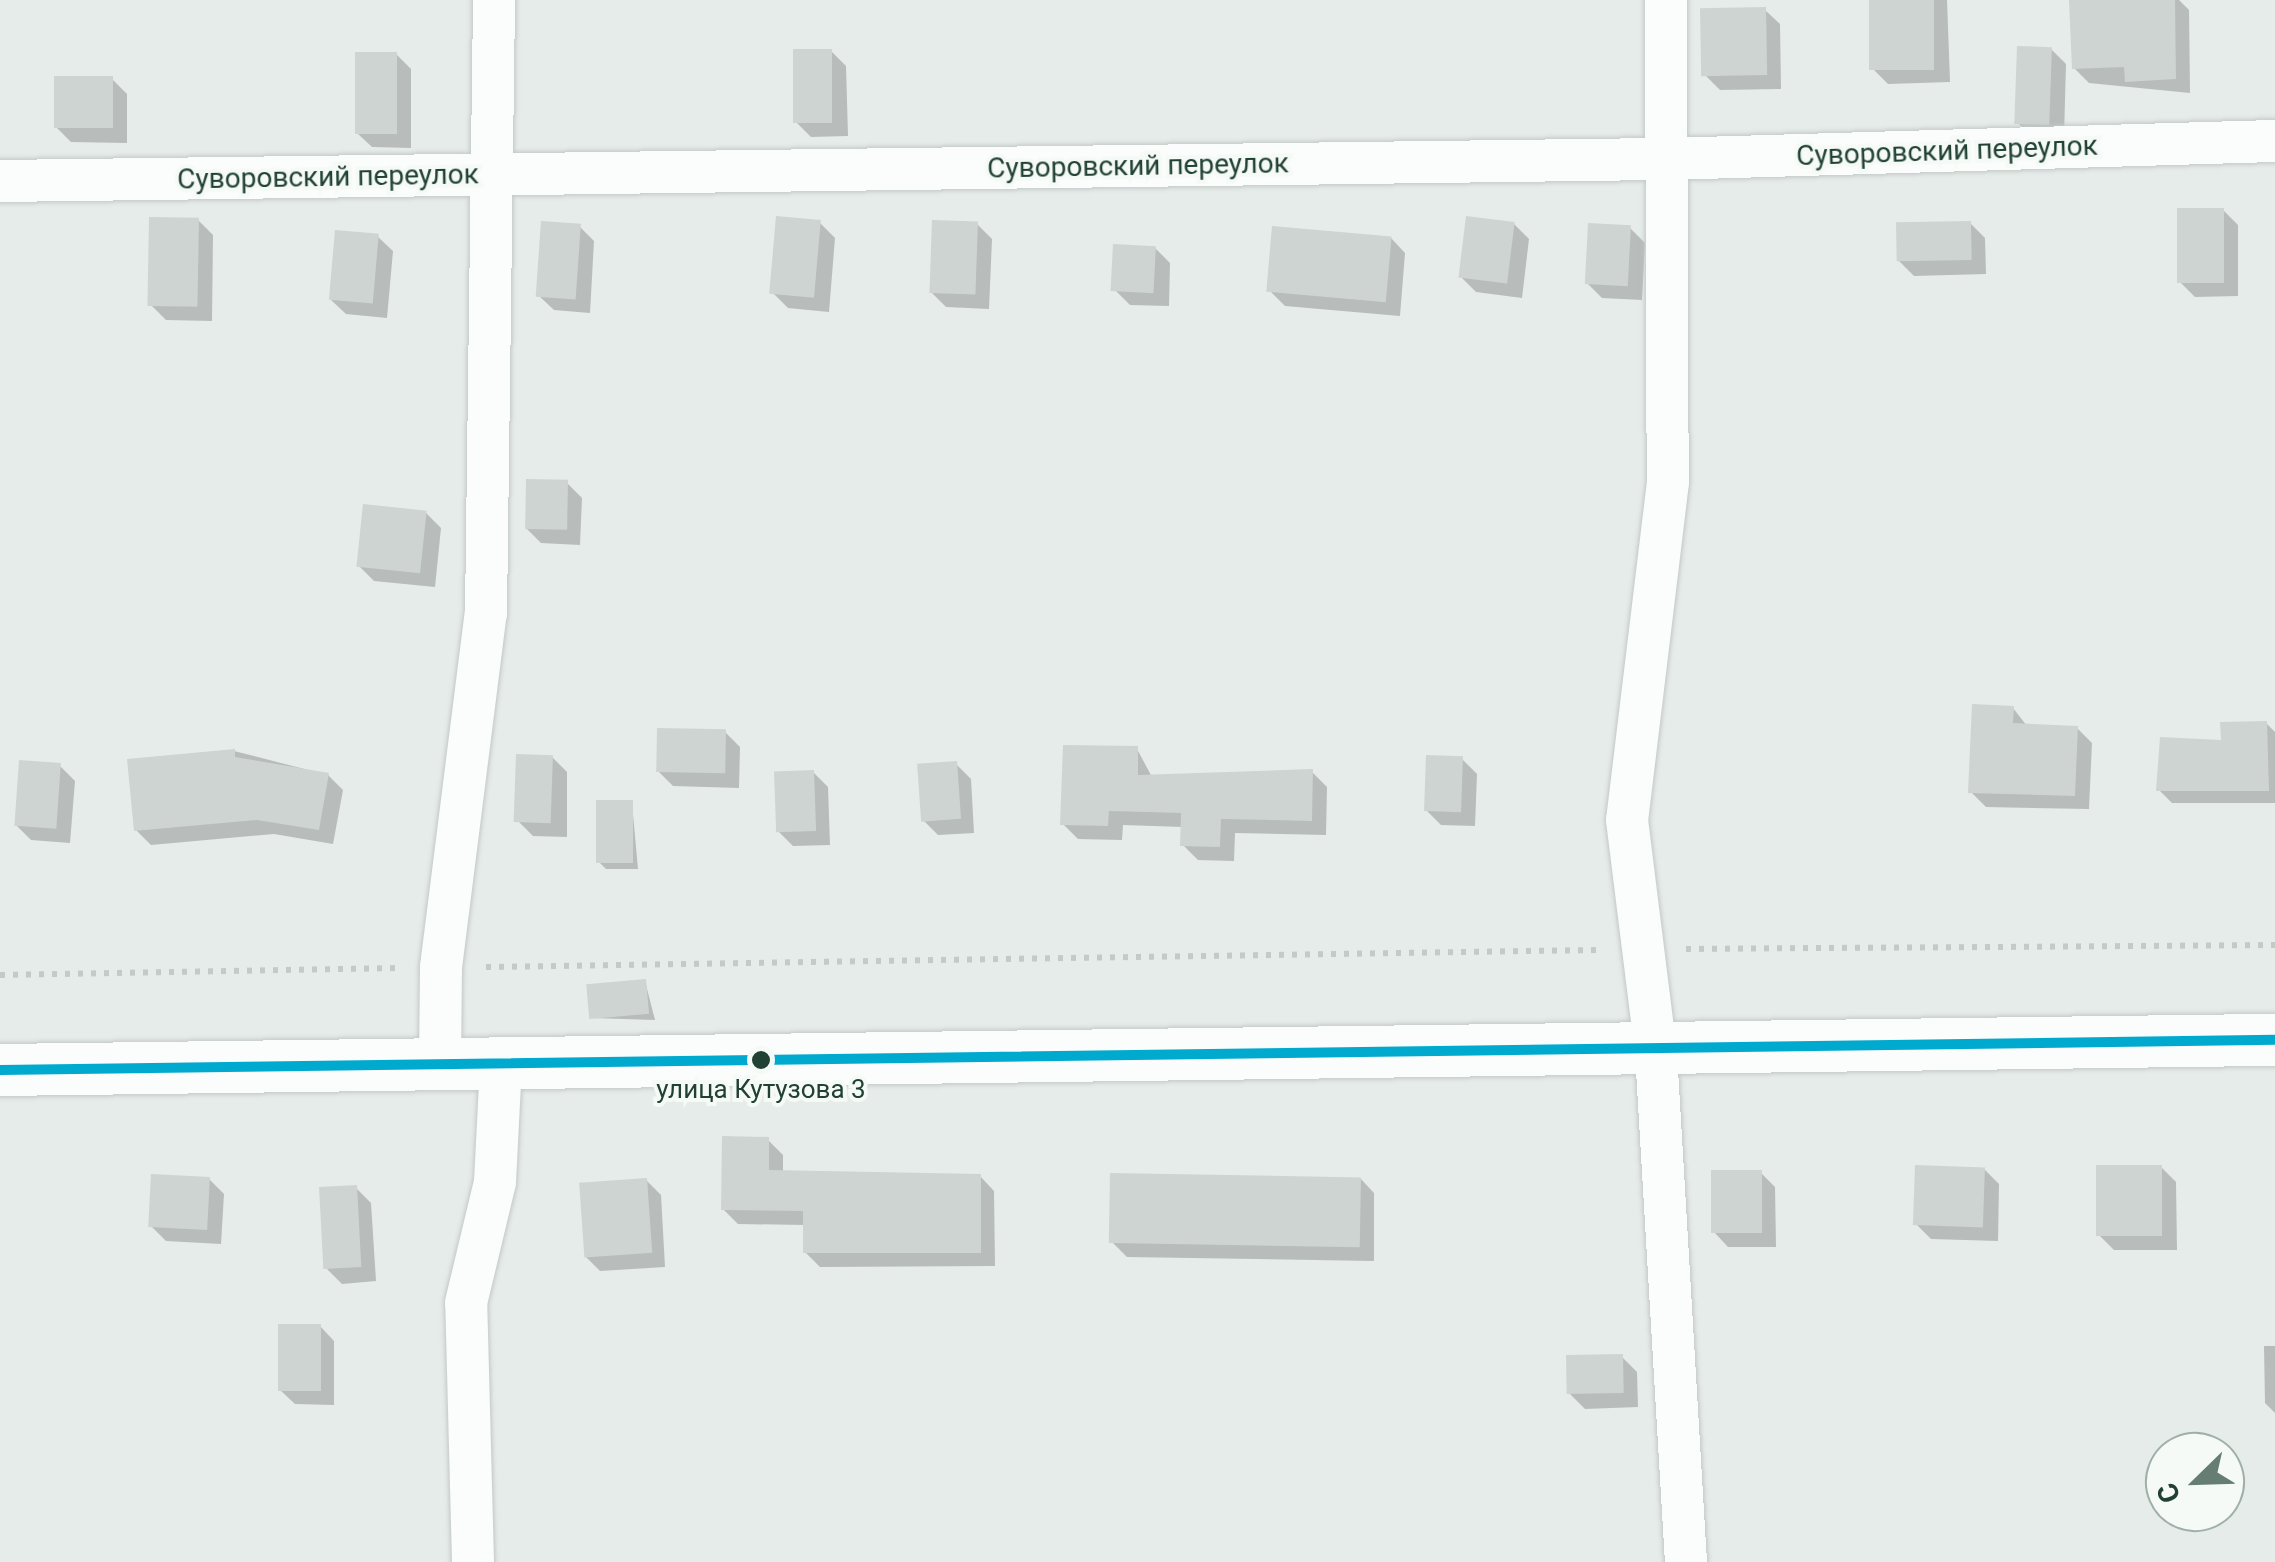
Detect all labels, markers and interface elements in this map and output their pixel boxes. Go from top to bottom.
street label: Суворовский переулок [1796,129,2098,173]
street label: Суворовский переулок [987,147,1289,185]
street label: Суворовский переулок [177,158,479,196]
marker: улица Кутузова 3 [751,1050,771,1070]
place label: улица Кутузова 3 [656,1074,866,1106]
north arrow [2145,1432,2245,1532]
text: С [2150,1478,2188,1508]

